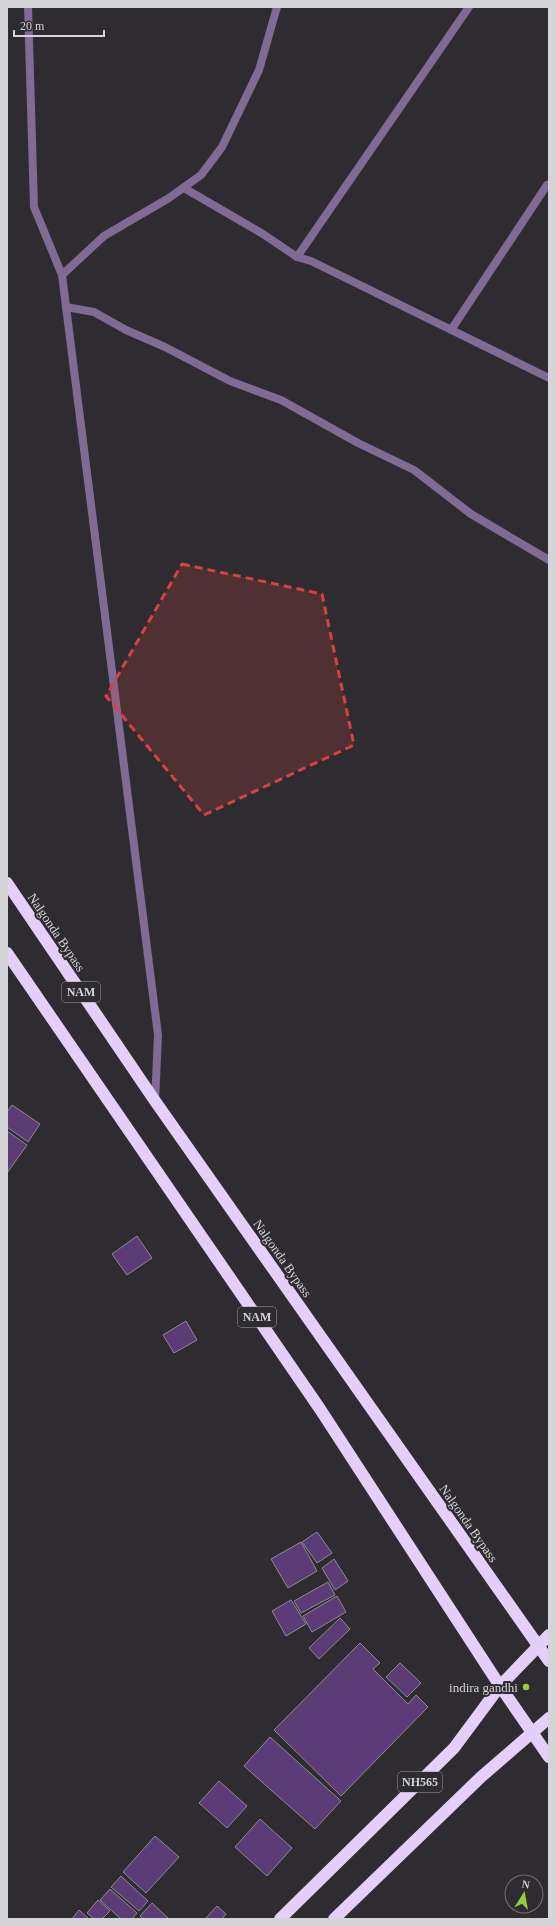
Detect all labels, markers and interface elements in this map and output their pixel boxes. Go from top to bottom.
scale bar [14,12,104,38]
text: 20 m [20,19,45,33]
street label: Nalgonda Bypass [25,890,88,974]
road number: NAM [62,982,100,1002]
street label: Nalgonda Bypass [250,1217,315,1300]
road number: NAM [238,1307,276,1327]
street label: Nalgonda Bypass [436,1482,501,1565]
place label: indira gandhi [449,1680,518,1695]
marker: indira gandhi [521,1682,531,1692]
road number: NH565 [398,1772,442,1792]
north arrow [504,1874,544,1914]
text: N [521,1878,531,1891]

